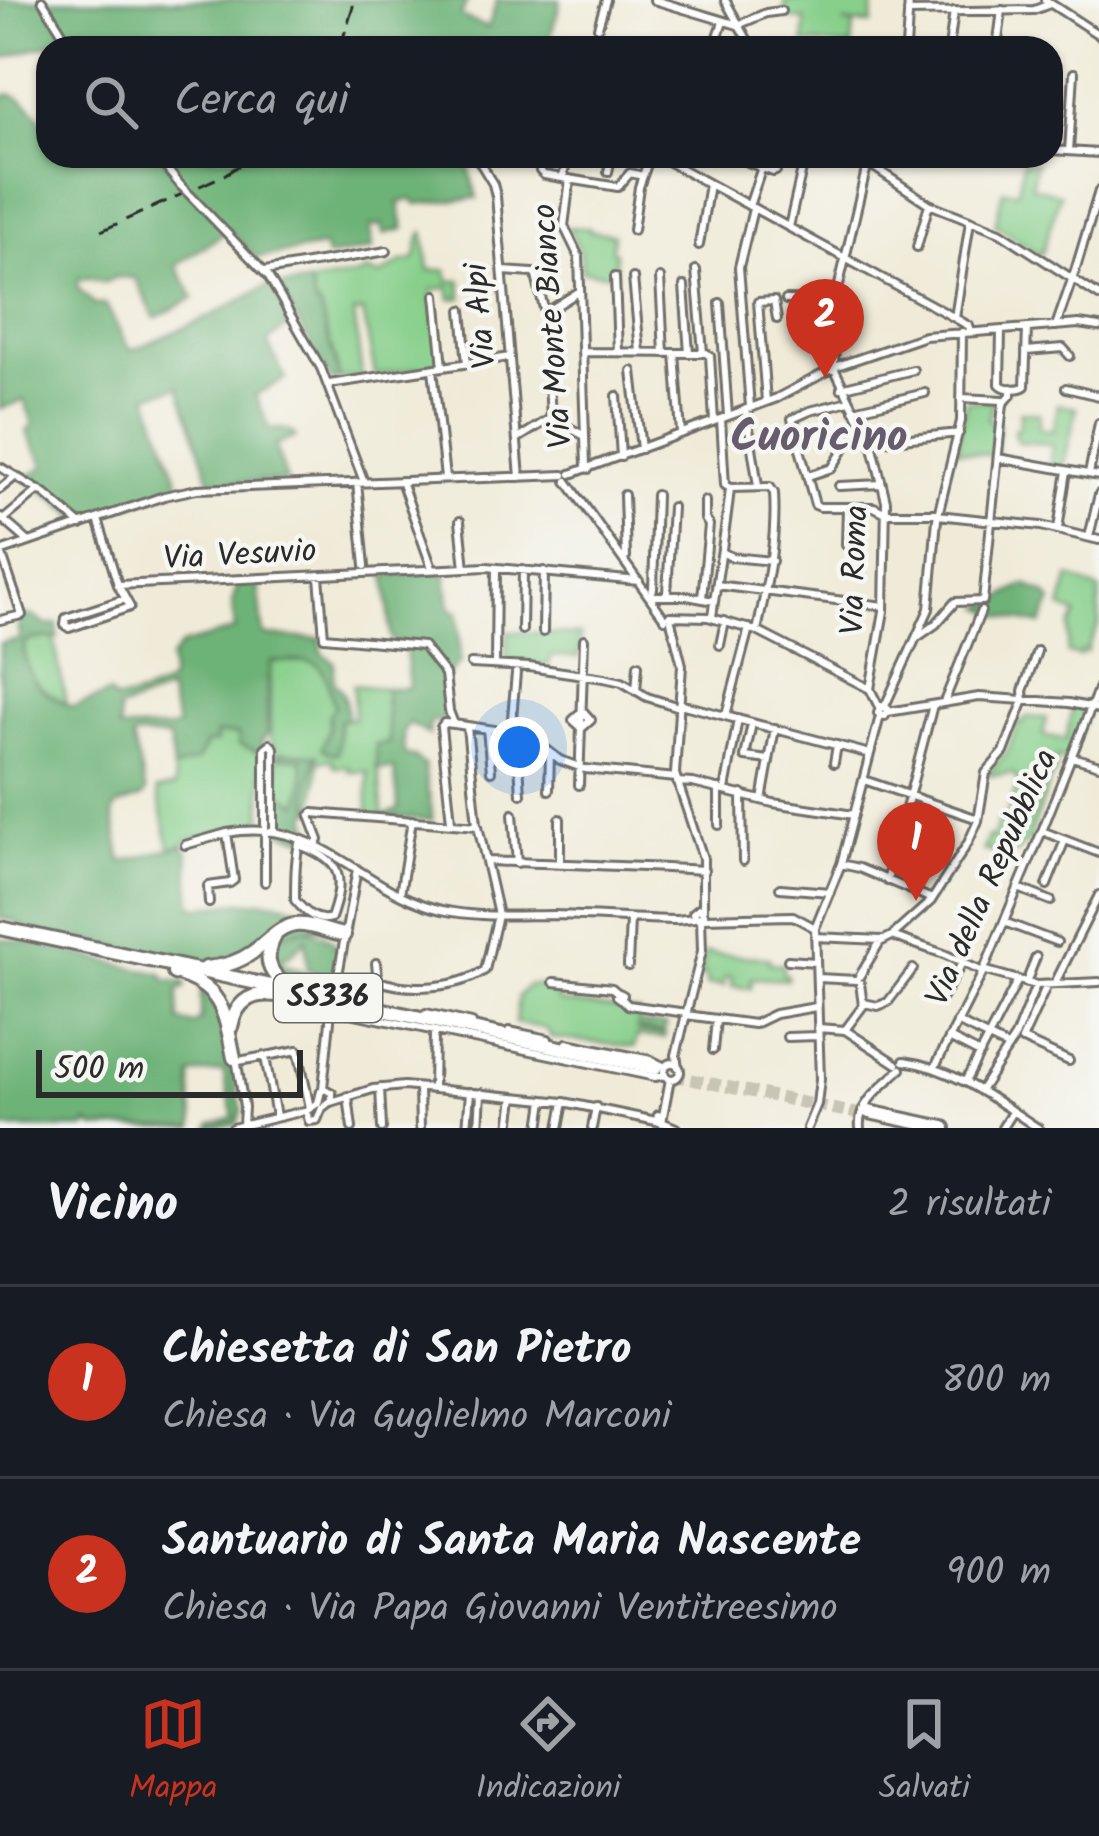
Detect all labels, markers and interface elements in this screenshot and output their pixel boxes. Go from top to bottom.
search box [36,36,1063,168]
text: Cerca qui [174,66,349,138]
icon: search [78,69,144,135]
street label: Via Monte Bianco [519,202,589,450]
street label: Via Alpi [451,260,513,371]
pin: 2 [786,279,864,378]
district label: Cuoricino [730,403,908,475]
street label: Via Roma [827,504,885,636]
street label: Via Vesuvio [162,526,318,586]
your location [489,717,549,777]
street label: Via della Repubblica [912,741,1074,1015]
pin: 1 [877,802,955,901]
road number: SS336 [274,974,382,1022]
scale bar [36,1044,303,1097]
text: 500 m [54,1044,144,1097]
text: Vicino [48,1166,178,1247]
text: 2 risultati [888,1175,1051,1237]
text: Chiesetta di San Pietro [162,1315,631,1387]
text: 1 [81,1351,93,1413]
text: 800 m [942,1351,1051,1413]
text: Chiesa · Via Guglielmo Marconi [162,1387,671,1449]
text: Santuario di Santa Maria Nascente [162,1507,861,1579]
text: 2 [76,1543,98,1605]
text: 900 m [946,1543,1051,1605]
text: Chiesa · Via Papa Giovanni Ventitreesimo [162,1579,838,1641]
tab: Mappa [129,1691,218,1816]
tab: Indicazioni [476,1691,621,1816]
tab: Salvati [879,1691,970,1816]

